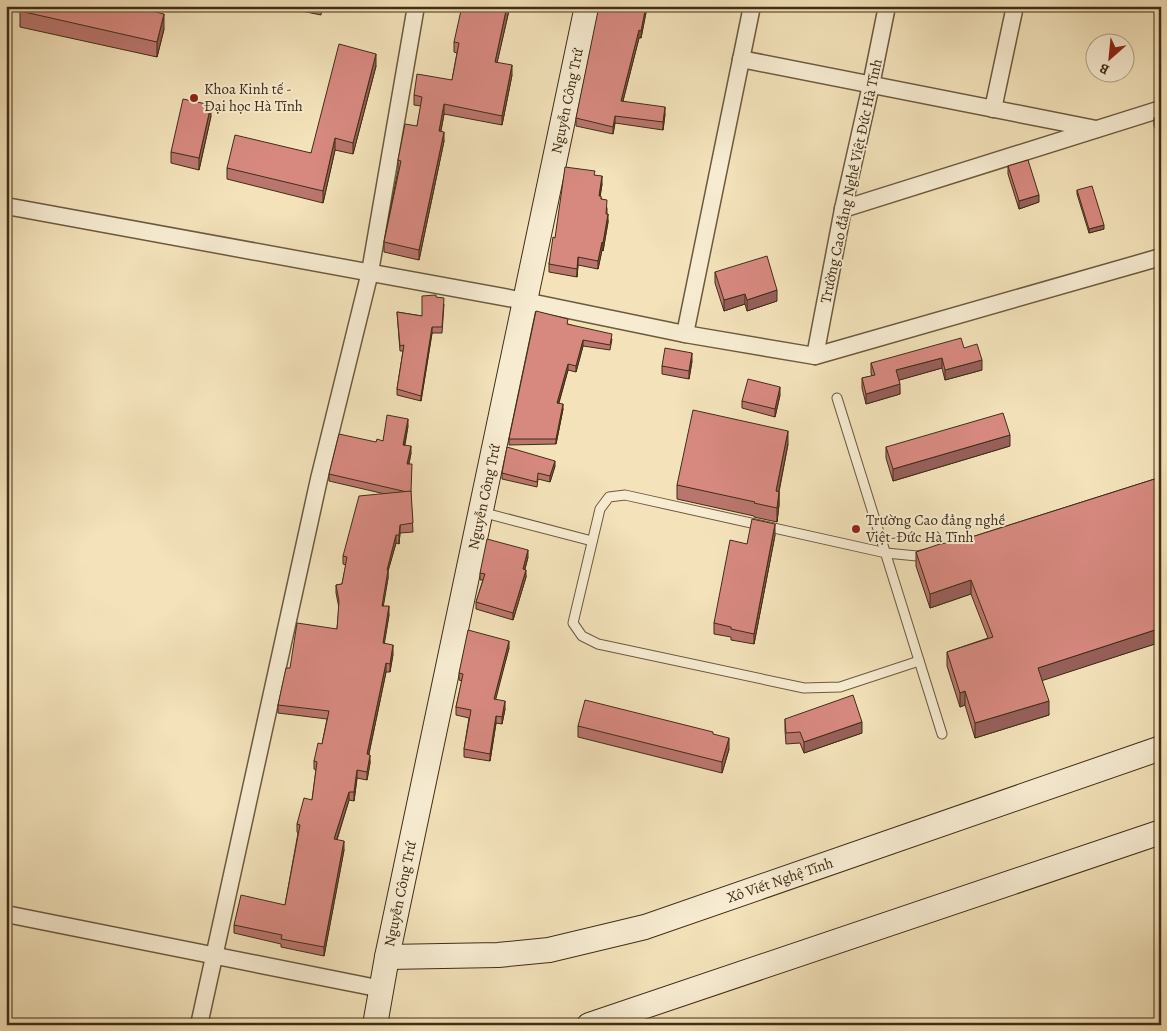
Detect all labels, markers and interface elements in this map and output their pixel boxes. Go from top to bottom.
north arrow [1084,32,1134,82]
street label: Nguyễn Công Trứ [546,46,588,156]
street label: Trường Cao đẳng Nghề Việt Đức Hà Tĩnh [815,57,887,305]
text: B [1096,59,1113,80]
place label: Khoa Kinh tế - Đại học Hà Tĩnh [204,79,303,116]
marker: Khoa Kinh tế - Đại học Hà Tĩnh [188,92,200,104]
street label: Nguyễn Công Trứ [463,442,505,552]
place label: Trường Cao đẳng nghề Việt-Đức Hà Tĩnh [865,510,1006,547]
marker: Trường Cao đẳng nghề Việt-Đức Hà Tĩnh [850,523,862,535]
street label: Nguyễn Công Trứ [379,839,421,949]
street label: Xô Viết Nghệ Tĩnh [724,852,836,908]

